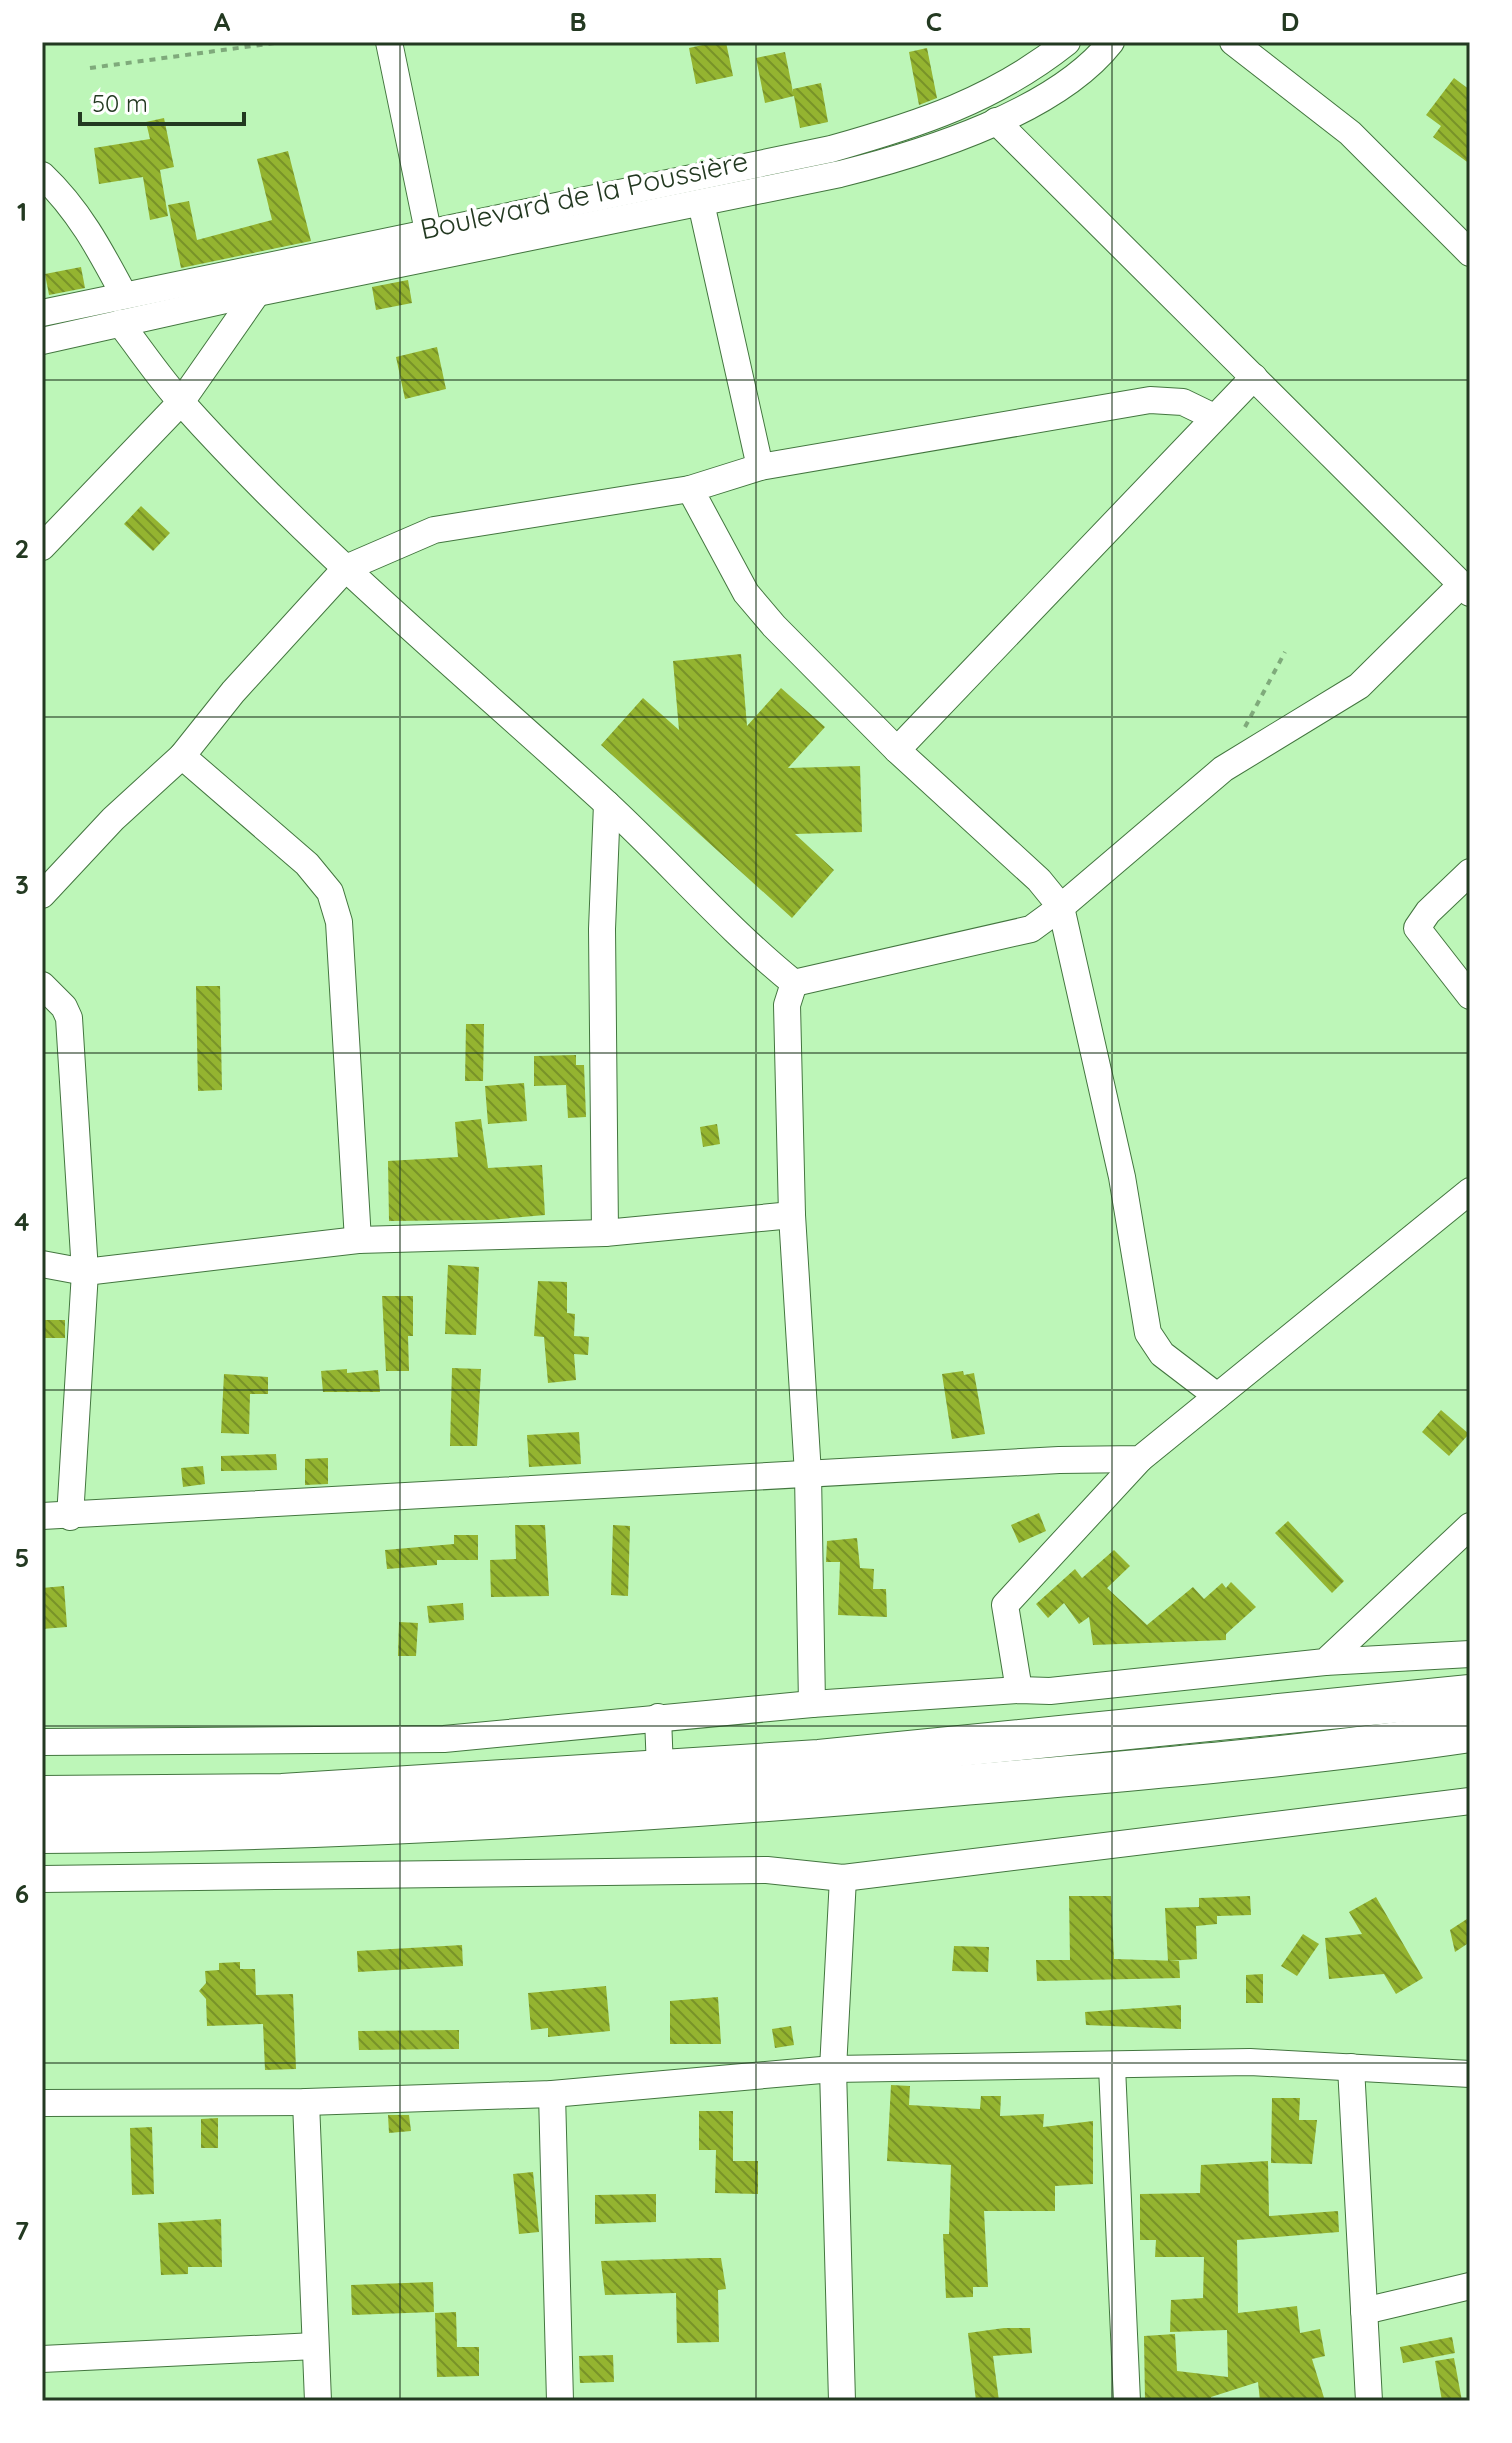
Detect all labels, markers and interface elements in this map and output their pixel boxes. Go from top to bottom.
text: A [214,5,231,38]
text: B [569,5,587,38]
text: C [926,5,942,38]
text: D [1281,5,1299,38]
scale bar [80,76,244,126]
text: 50 m [92,88,148,118]
street label: Boulevard de la Poussière [417,143,751,246]
text: 1 [17,195,27,228]
text: 2 [15,532,29,565]
text: 3 [15,868,29,901]
text: 4 [14,1205,30,1238]
text: 5 [15,1541,29,1574]
text: 6 [15,1877,29,1910]
text: 7 [15,2214,29,2247]

